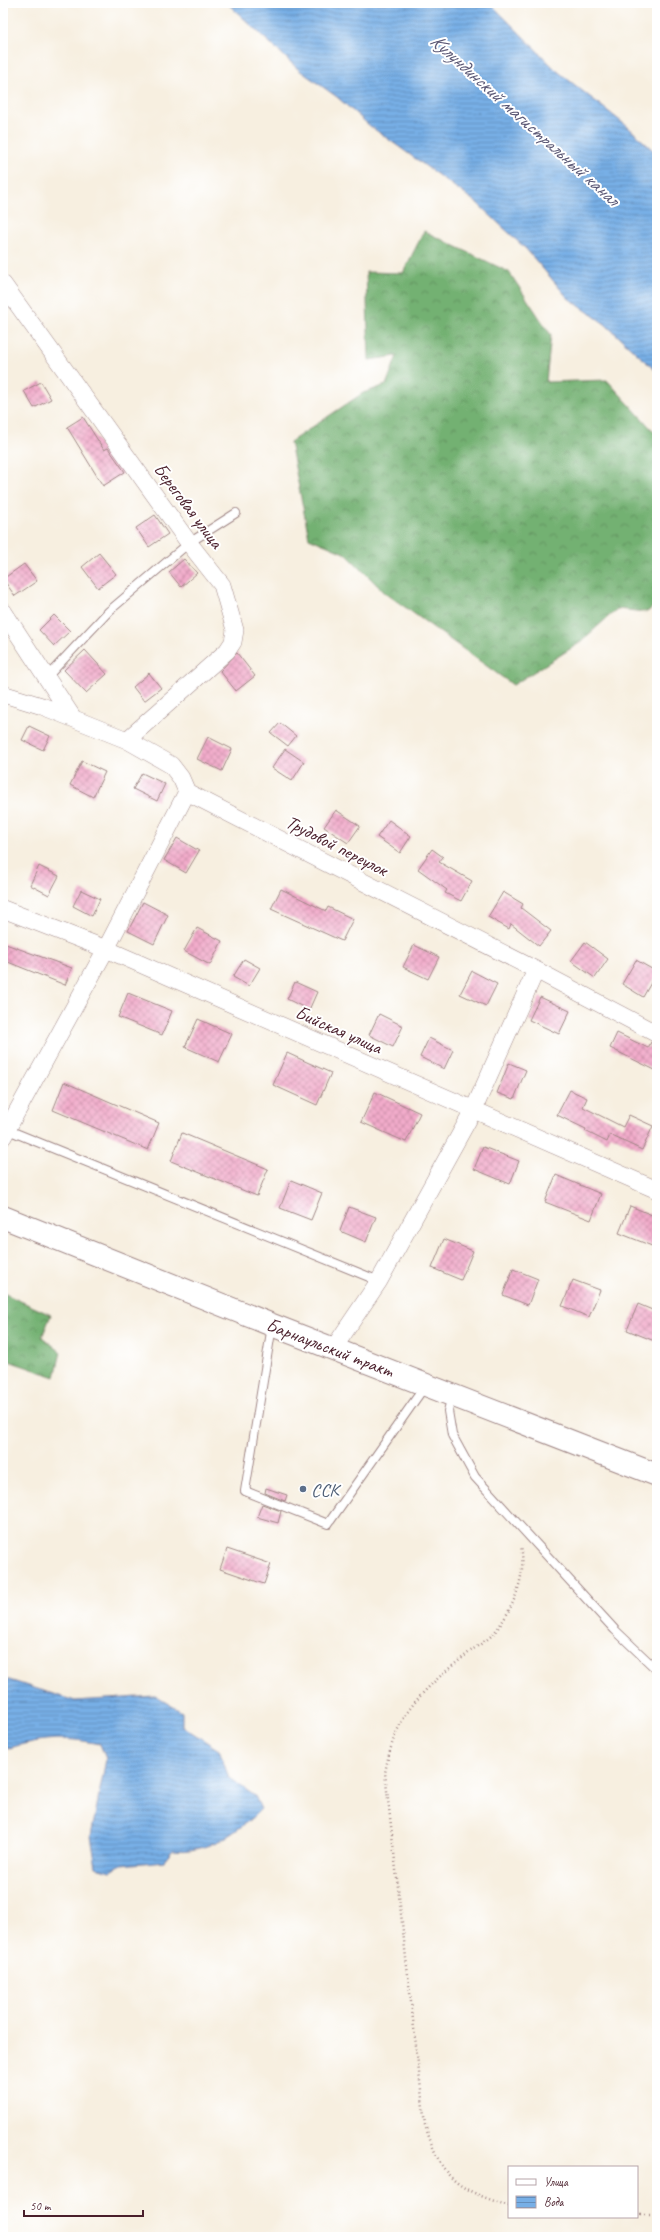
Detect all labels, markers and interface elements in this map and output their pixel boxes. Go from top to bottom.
water label: Кулундинский магистральный канал [425,28,627,213]
street label: Береговая улица [148,458,229,554]
street label: Трудовой переулок [282,810,393,883]
street label: Бийская улица [292,1000,387,1060]
street label: Барнаульский тракт [263,1313,398,1384]
place label: ССК [311,1478,342,1502]
marker: ССК [298,1484,308,1494]
legend [508,2166,638,2218]
text: Улица [544,2174,569,2190]
scale bar [24,2192,143,2218]
text: Вода [544,2194,565,2210]
text: 50 m [30,2198,52,2214]

